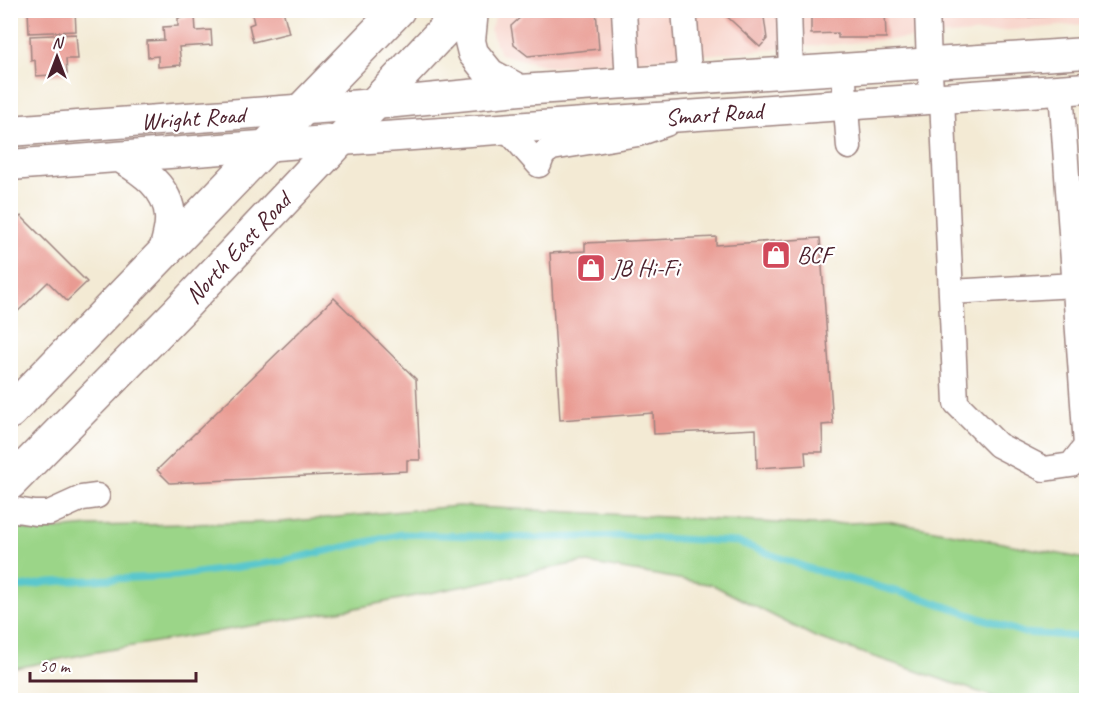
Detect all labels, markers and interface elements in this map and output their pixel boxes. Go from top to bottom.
north arrow [27,27,87,87]
text: N [52,33,65,53]
street label: Smart Road [664,95,767,132]
street label: Wright Road [140,99,250,137]
street label: North East Road [179,183,300,310]
shop icon: BCF [760,239,792,271]
place label: BCF [797,240,836,270]
shop icon: JB Hi-Fi [575,252,607,284]
place label: JB Hi-Fi [611,253,681,283]
scale bar [30,645,196,683]
text: 50 m [39,655,72,677]

